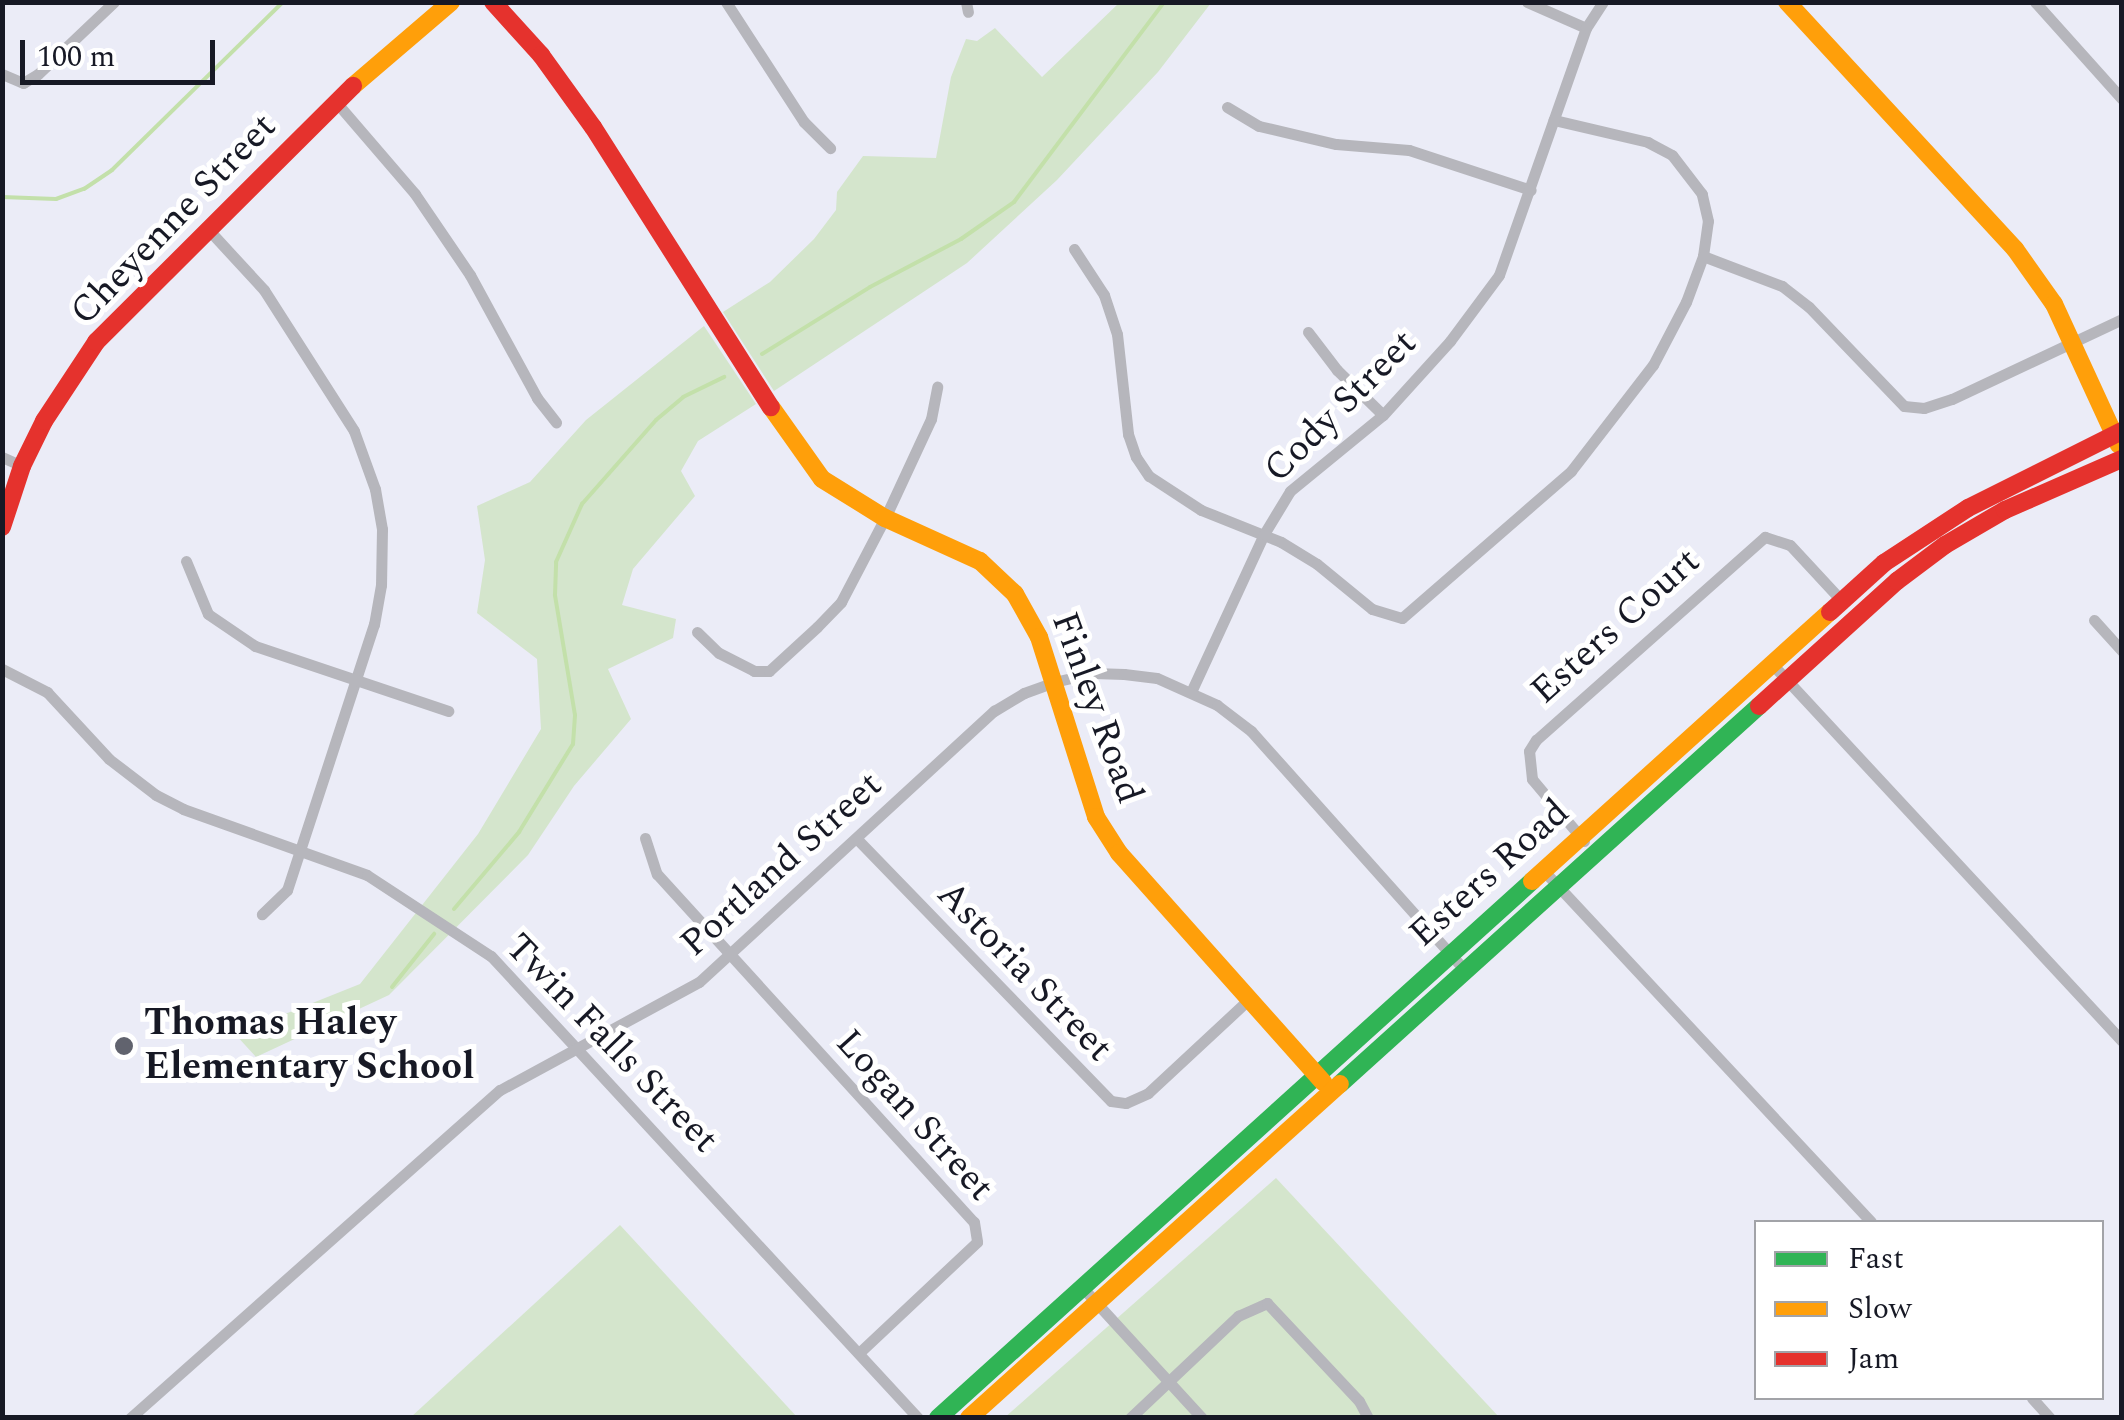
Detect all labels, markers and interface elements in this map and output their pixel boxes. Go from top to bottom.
scale bar [25,20,220,82]
text: 100 m [37,34,115,80]
street label: Cheyenne Street [62,105,286,335]
street label: Cody Street [1255,321,1427,493]
street label: Esters Court [1522,539,1710,715]
street label: Finley Road [1040,606,1152,810]
street label: Portland Street [672,763,892,967]
street label: Esters Road [1401,790,1579,958]
street label: Astoria Street [927,872,1121,1072]
street label: Twin Falls Street [495,925,727,1163]
place label: Thomas Haley Elementary School [144,1001,475,1090]
street label: Logan Street [825,1021,1003,1211]
marker: Thomas Haley Elementary School [113,1035,135,1057]
legend [1754,1220,2104,1400]
text: Fast [1848,1236,1904,1282]
text: Slow [1848,1286,1912,1332]
text: Jam [1848,1336,1899,1382]

